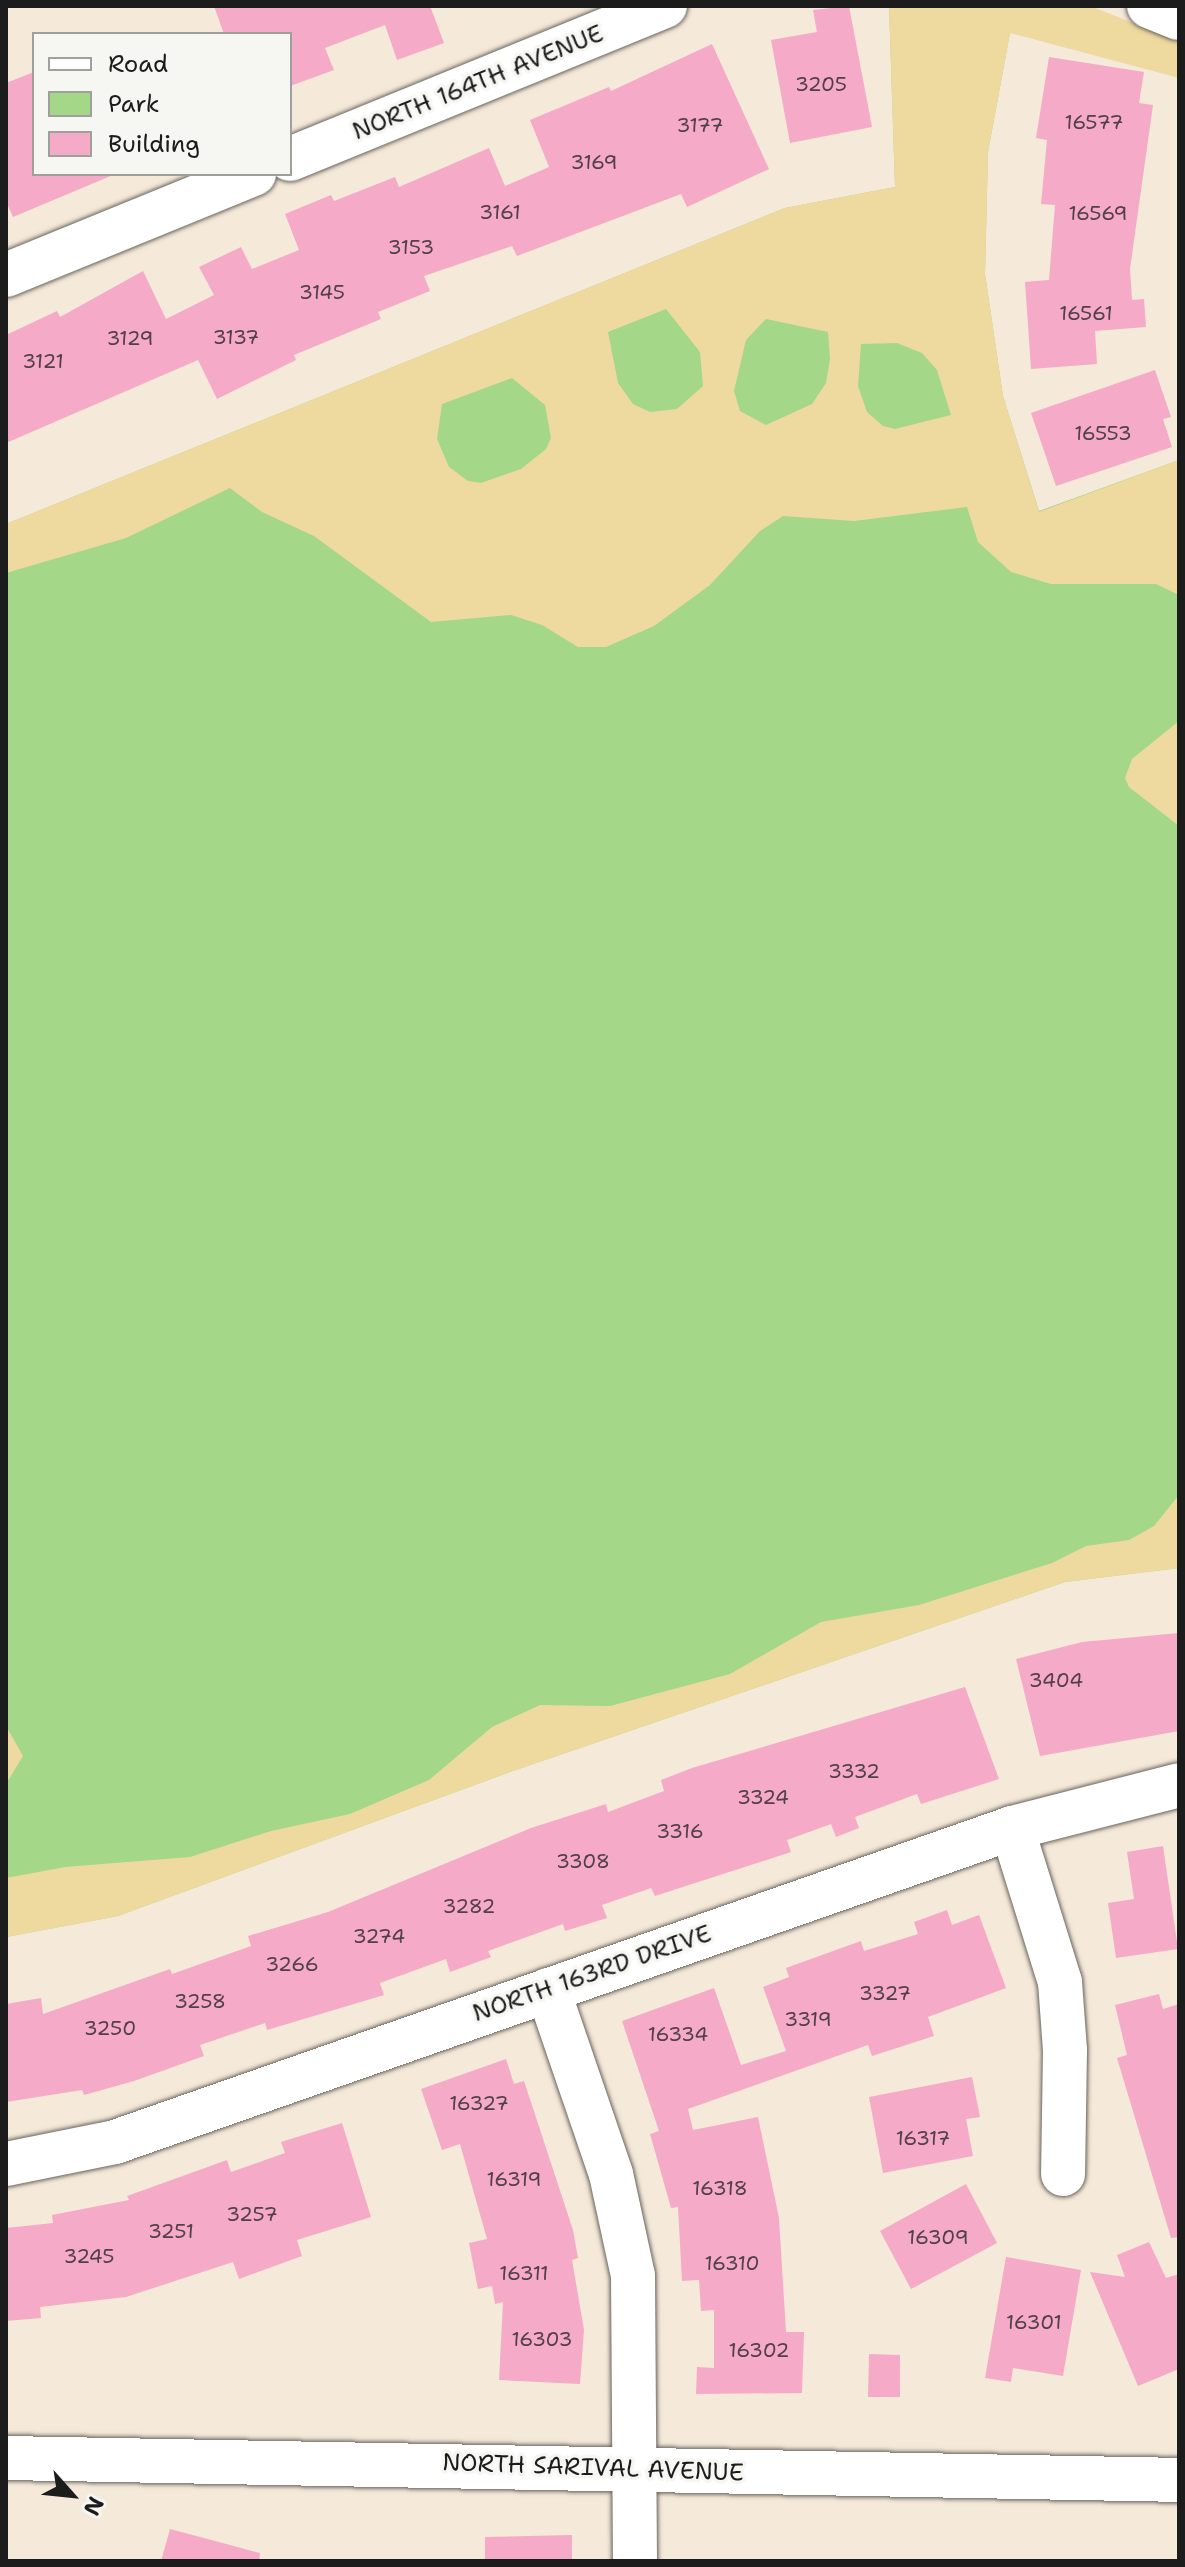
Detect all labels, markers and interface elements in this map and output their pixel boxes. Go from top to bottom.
street label: NORTH 164TH AVENUE [348,19,608,147]
legend [32,32,292,176]
text: Road [108,48,168,80]
house number: 3205 [795,72,847,96]
text: Park [108,88,160,120]
house number: 16577 [1065,110,1123,134]
house number: 3177 [676,113,724,137]
text: Building [108,128,200,160]
house number: 3169 [570,150,618,174]
house number: 3161 [479,200,521,224]
house number: 16569 [1068,201,1128,225]
house number: 3153 [388,235,434,259]
house number: 3145 [299,280,345,304]
house number: 16561 [1059,301,1113,325]
house number: 3137 [213,325,259,349]
house number: 3129 [106,326,154,350]
house number: 3121 [22,349,64,373]
house number: 16553 [1074,421,1132,445]
house number: 3404 [1029,1668,1083,1692]
house number: 3332 [828,1759,880,1783]
house number: 3324 [737,1785,789,1809]
house number: 3316 [656,1819,704,1843]
house number: 3308 [556,1849,610,1873]
house number: 3282 [443,1894,495,1918]
street label: NORTH 163RD DRIVE [469,1920,715,2028]
house number: 3274 [353,1924,405,1948]
house number: 3266 [265,1952,319,1976]
house number: 3327 [859,1981,911,2005]
house number: 3258 [174,1989,226,2013]
house number: 3319 [784,2007,832,2031]
house number: 3250 [84,2016,136,2040]
house number: 16334 [648,2022,708,2046]
house number: 16327 [449,2091,509,2115]
house number: 16317 [896,2126,950,2150]
house number: 16319 [487,2167,541,2191]
house number: 16318 [692,2176,748,2200]
house number: 3257 [226,2202,278,2226]
house number: 3251 [148,2219,194,2243]
house number: 16309 [907,2225,969,2249]
house number: 3245 [63,2244,115,2268]
house number: 16310 [704,2251,760,2275]
house number: 16311 [499,2261,549,2285]
house number: 16301 [1006,2310,1062,2334]
house number: 16303 [511,2327,573,2351]
house number: 16302 [729,2338,789,2362]
street label: NORTH SARIVAL AVENUE [442,2448,744,2488]
north arrow [32,2455,112,2535]
text: N [77,2492,111,2520]

